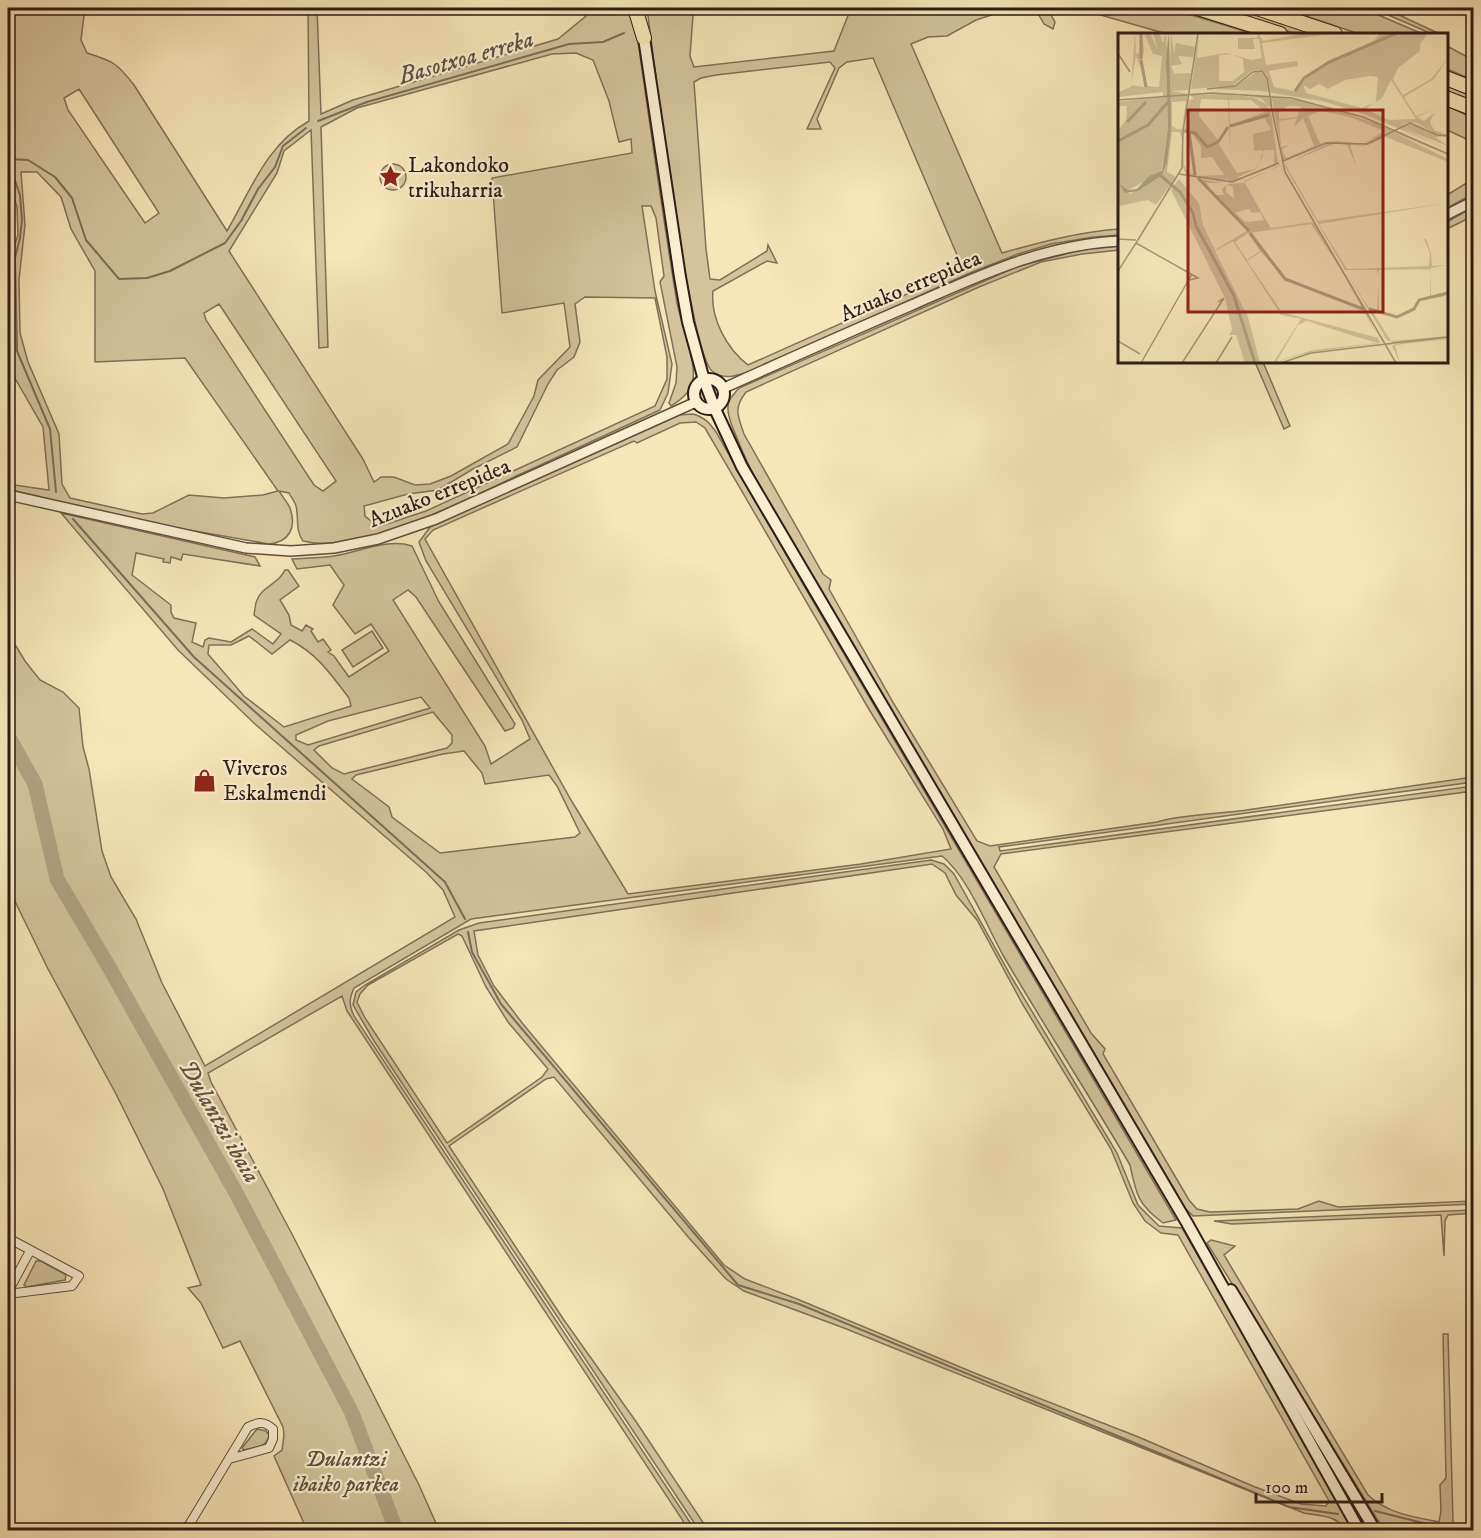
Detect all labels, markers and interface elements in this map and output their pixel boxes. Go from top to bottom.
water label: Basotxoa erreka [394,24,537,92]
inset map [1118,33,1448,363]
place label: Lakondoko trikuharria [408,152,509,204]
place icon: Lakondoko trikuharria [377,164,403,190]
street label: Azuako errepidea [836,244,986,328]
street label: Azuako errepidea [365,452,515,534]
place label: Viveros Eskalmendi [222,755,326,807]
shop icon: Viveros Eskalmendi [192,767,218,793]
water label: Dulantzi ibaia [172,1054,267,1189]
park label: Dulantzi ibaiko parkea [293,1446,399,1498]
scale bar [1256,1466,1382,1504]
text: 100 m [1265,1477,1308,1499]

